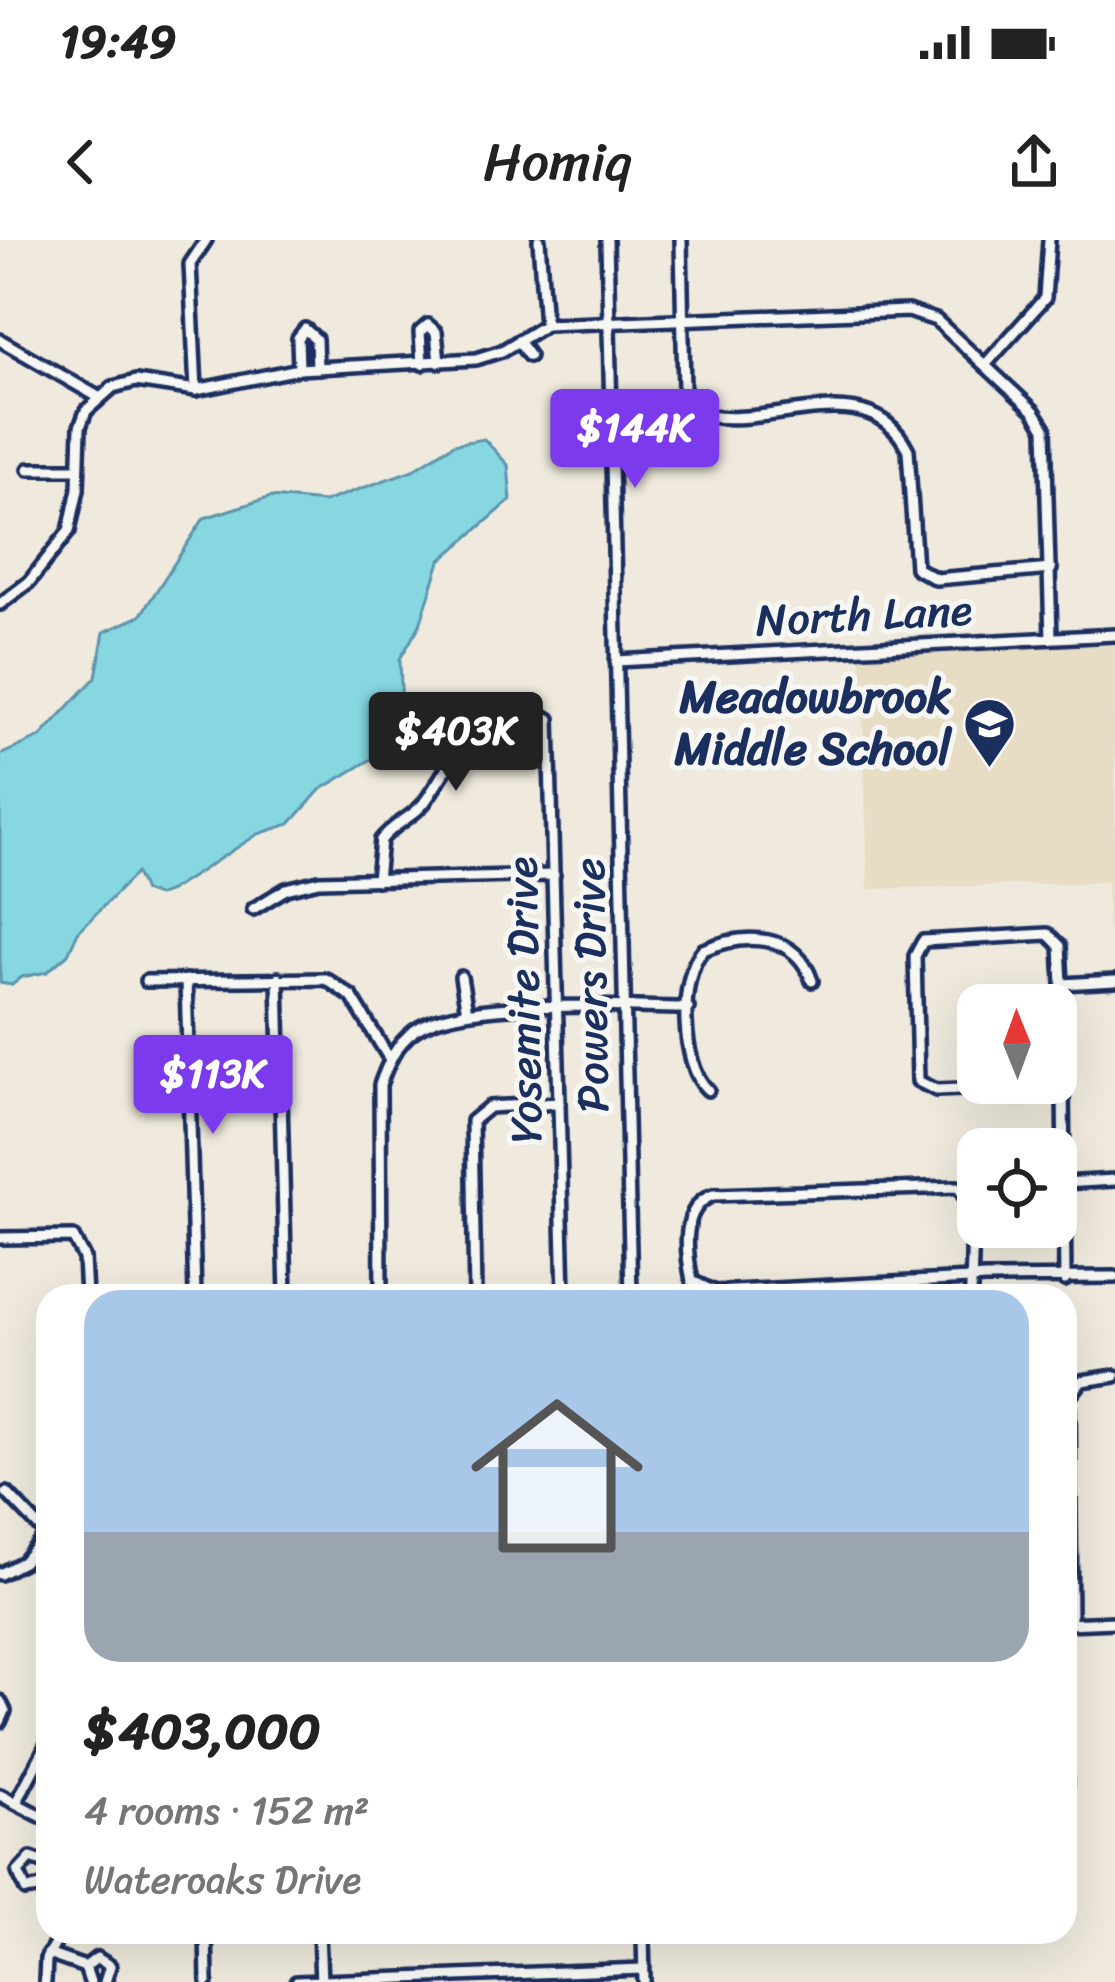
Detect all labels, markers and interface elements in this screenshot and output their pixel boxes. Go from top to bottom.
text: 19:49 [60,2,176,82]
text: Homiq [483,114,632,210]
icon: back [48,129,114,195]
icon: share [1001,129,1067,195]
pin: $144K [551,389,719,491]
text: $144K [577,393,693,462]
street label: North Lane [754,569,974,661]
place label: Meadowbrook Middle School [674,657,953,789]
pin: $403K [372,692,540,794]
school or university icon: Meadowbrook Middle School [962,695,1018,769]
text: $403K [396,696,516,765]
street label: Yosemite Drive [482,856,566,1144]
street label: Powers Drive [549,857,633,1113]
north arrow [957,984,1077,1104]
map controls [957,984,1077,1248]
pin: $113K [129,1035,297,1137]
text: $113K [161,1039,265,1108]
button: locate [957,1128,1077,1248]
icon: home [449,1368,665,1584]
text: $403,000 [84,1686,321,1776]
text: 4 rooms · 152 m² [84,1776,369,1845]
text: Wateroaks Drive [84,1845,361,1914]

